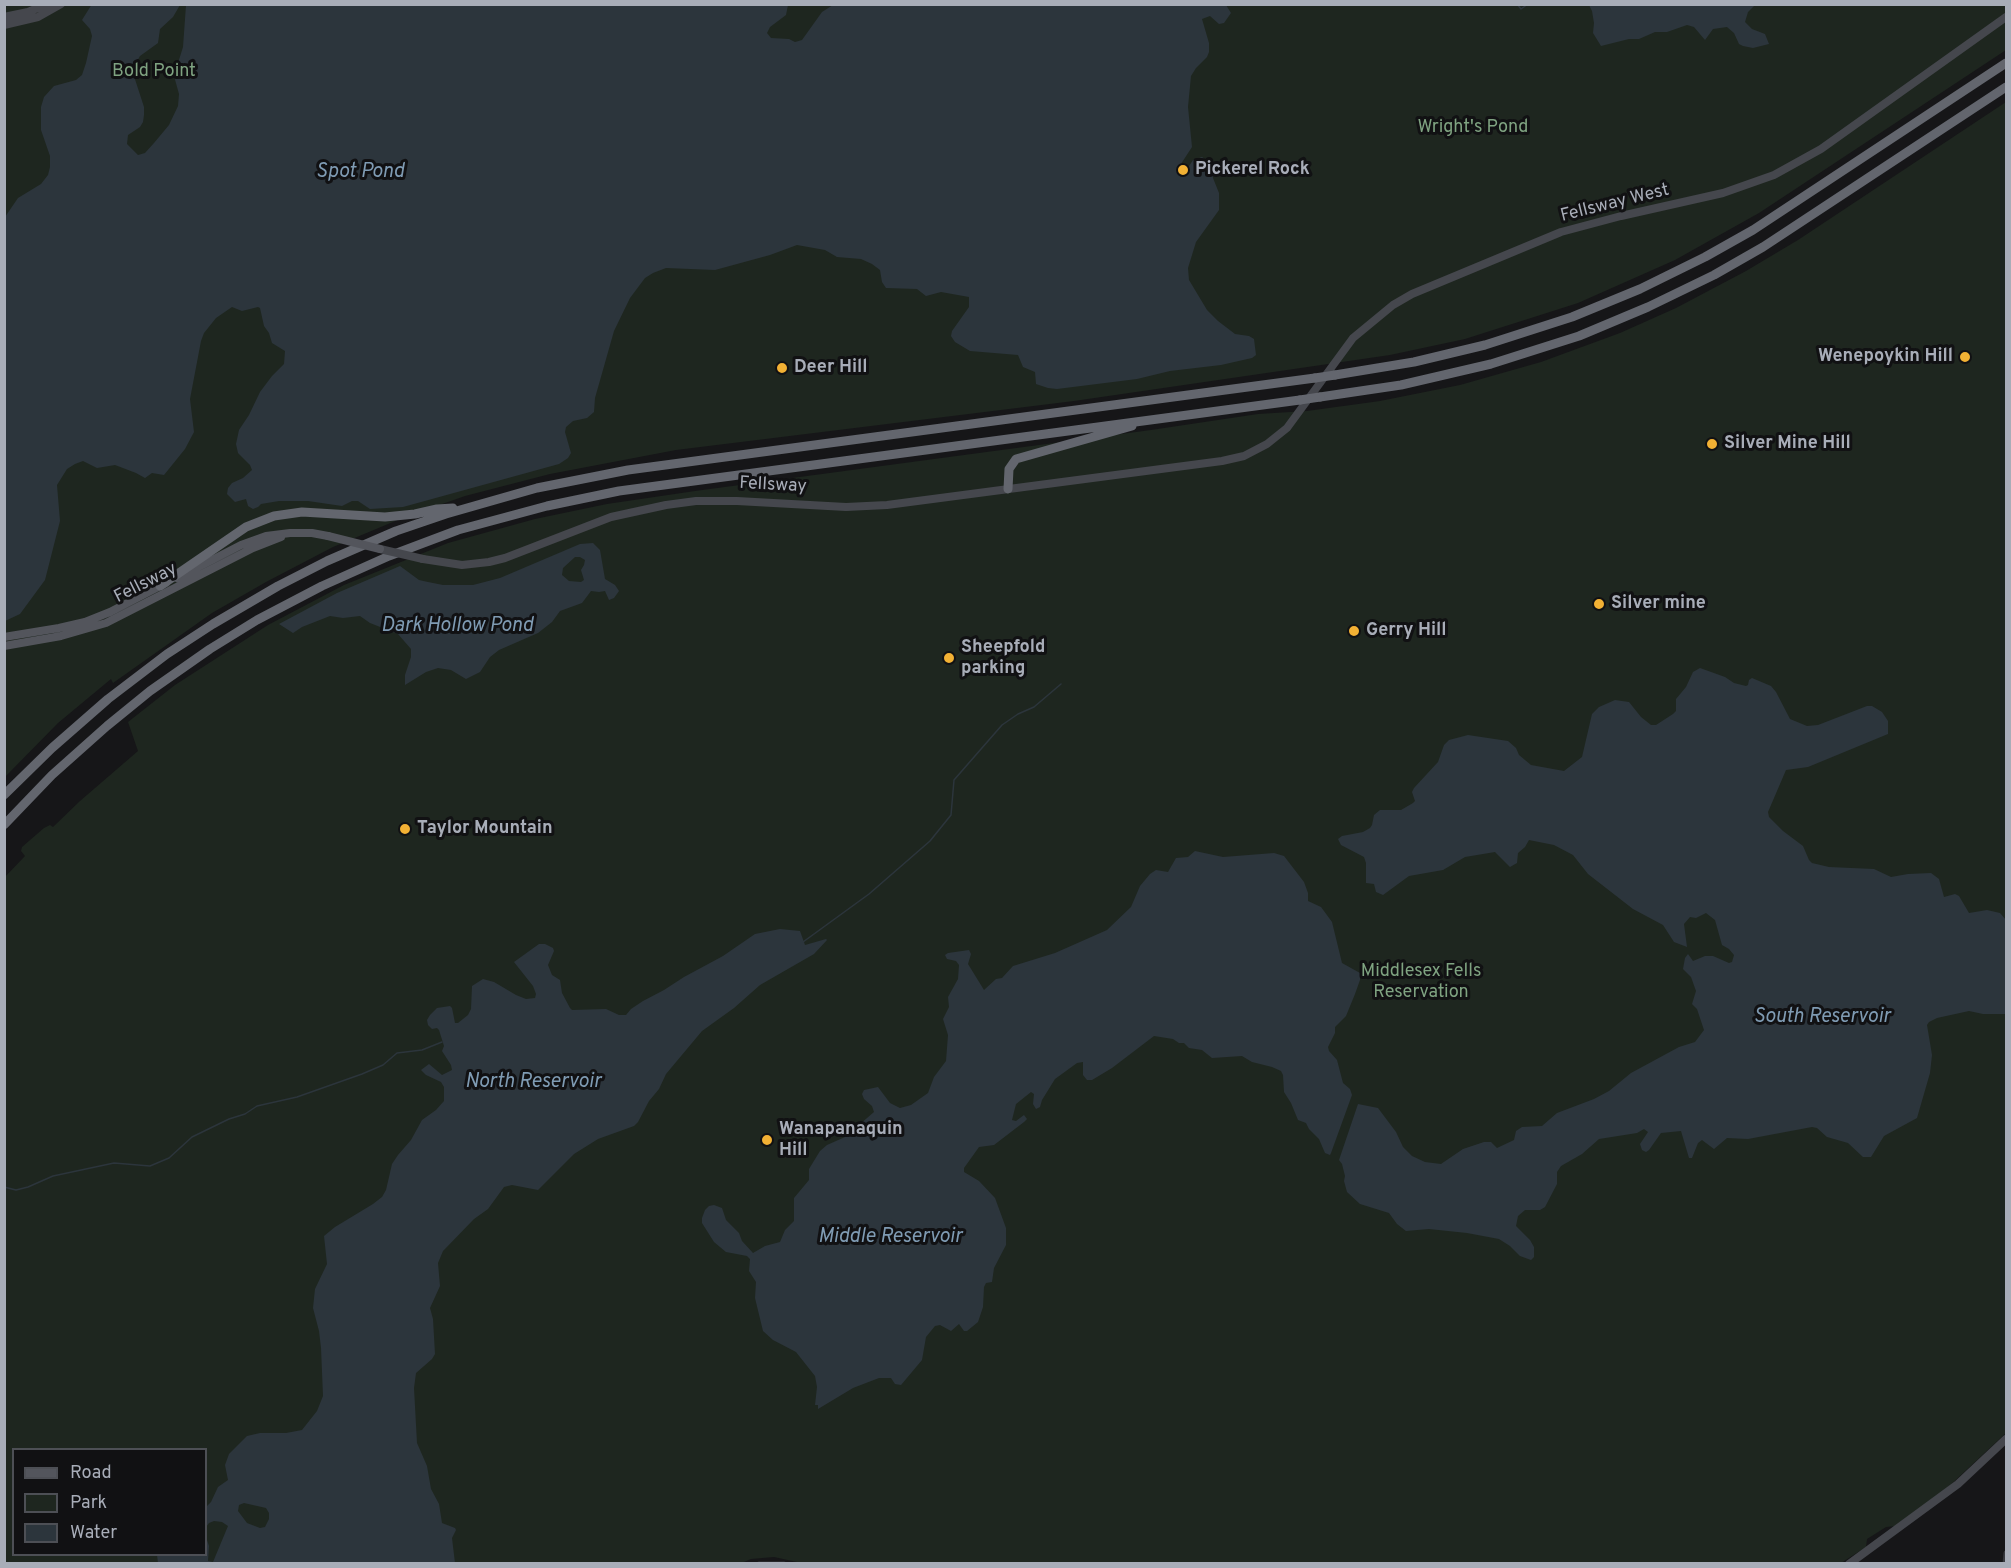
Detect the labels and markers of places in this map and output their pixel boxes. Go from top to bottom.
place label: Pickerel Rock [1195,159,1310,181]
marker: Pickerel Rock [1176,163,1190,177]
place label: Wenepoykin Hill [1818,346,1953,368]
marker: Wenepoykin Hill [1958,350,1972,364]
place label: Deer Hill [794,357,867,379]
marker: Deer Hill [775,361,789,375]
place label: Silver Mine Hill [1724,433,1851,455]
marker: Silver Mine Hill [1705,437,1719,451]
place label: Silver mine [1611,593,1706,615]
marker: Silver mine [1592,597,1606,611]
place label: Gerry Hill [1366,620,1447,642]
marker: Gerry Hill [1347,624,1361,638]
place label: Sheepfold parking [961,637,1045,680]
marker: Sheepfold parking [942,651,956,665]
place label: Taylor Mountain [417,818,553,840]
marker: Taylor Mountain [398,822,412,836]
place label: Wanapanaquin Hill [779,1119,903,1162]
marker: Wanapanaquin Hill [760,1133,774,1147]

